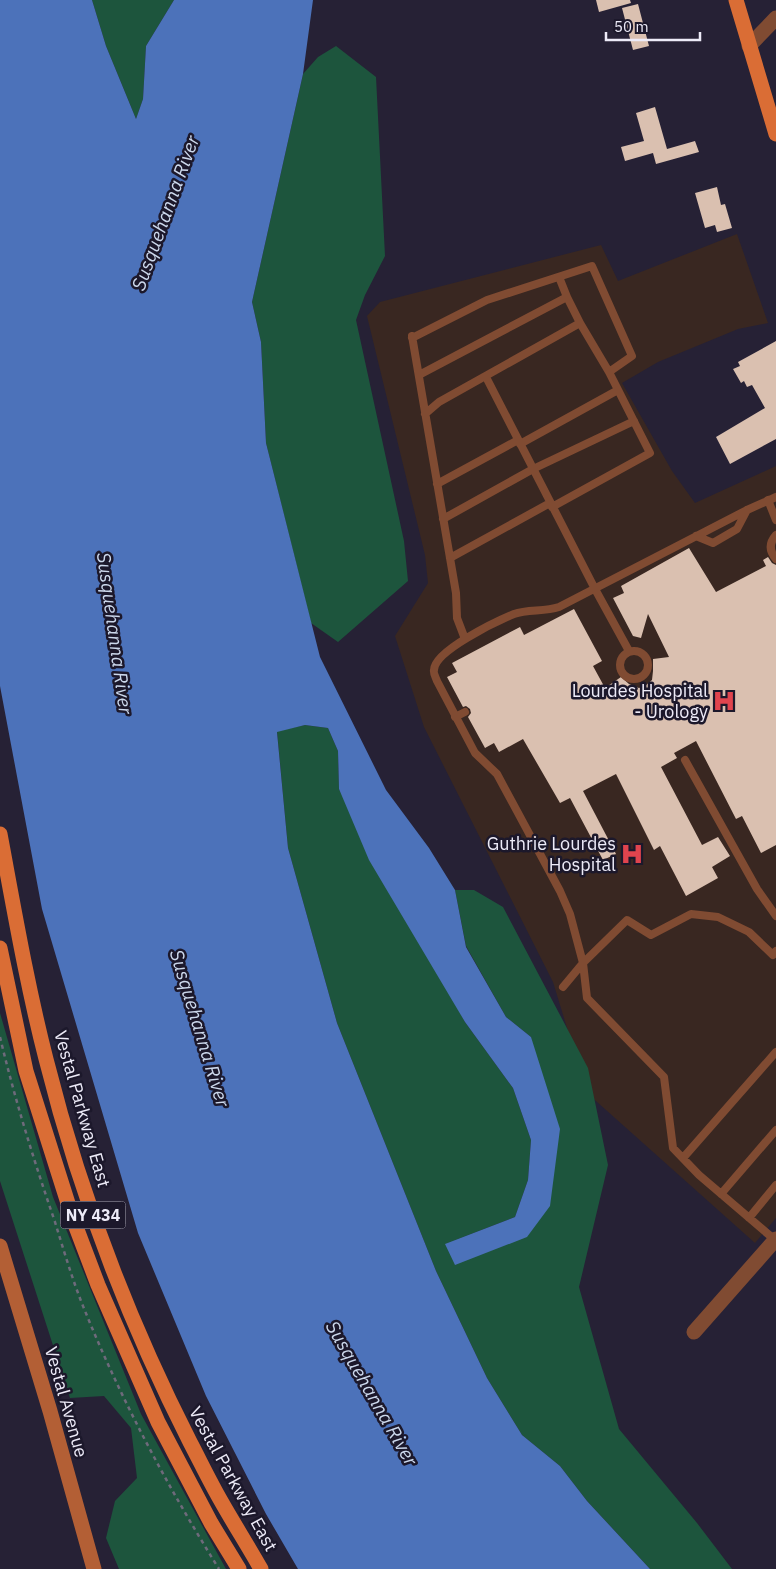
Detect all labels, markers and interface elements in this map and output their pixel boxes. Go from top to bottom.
scale bar [606,10,700,42]
text: 50 m [614,17,649,36]
water label: Susquehanna River [126,131,205,294]
water label: Susquehanna River [92,550,138,717]
place label: Lourdes Hospital - Urology [572,679,708,723]
hospital icon: Lourdes Hospital - Urology [711,688,737,714]
place label: Guthrie Lourdes Hospital [487,832,616,876]
hospital icon: Guthrie Lourdes Hospital [619,841,645,867]
water label: Susquehanna River [165,946,236,1111]
street label: Vestal Parkway East [49,1028,116,1190]
road number: NY 434 [61,1202,126,1228]
water label: Susquehanna River [321,1316,424,1471]
street label: Vestal Avenue [40,1344,93,1460]
street label: Vestal Parkway East [184,1402,283,1555]

